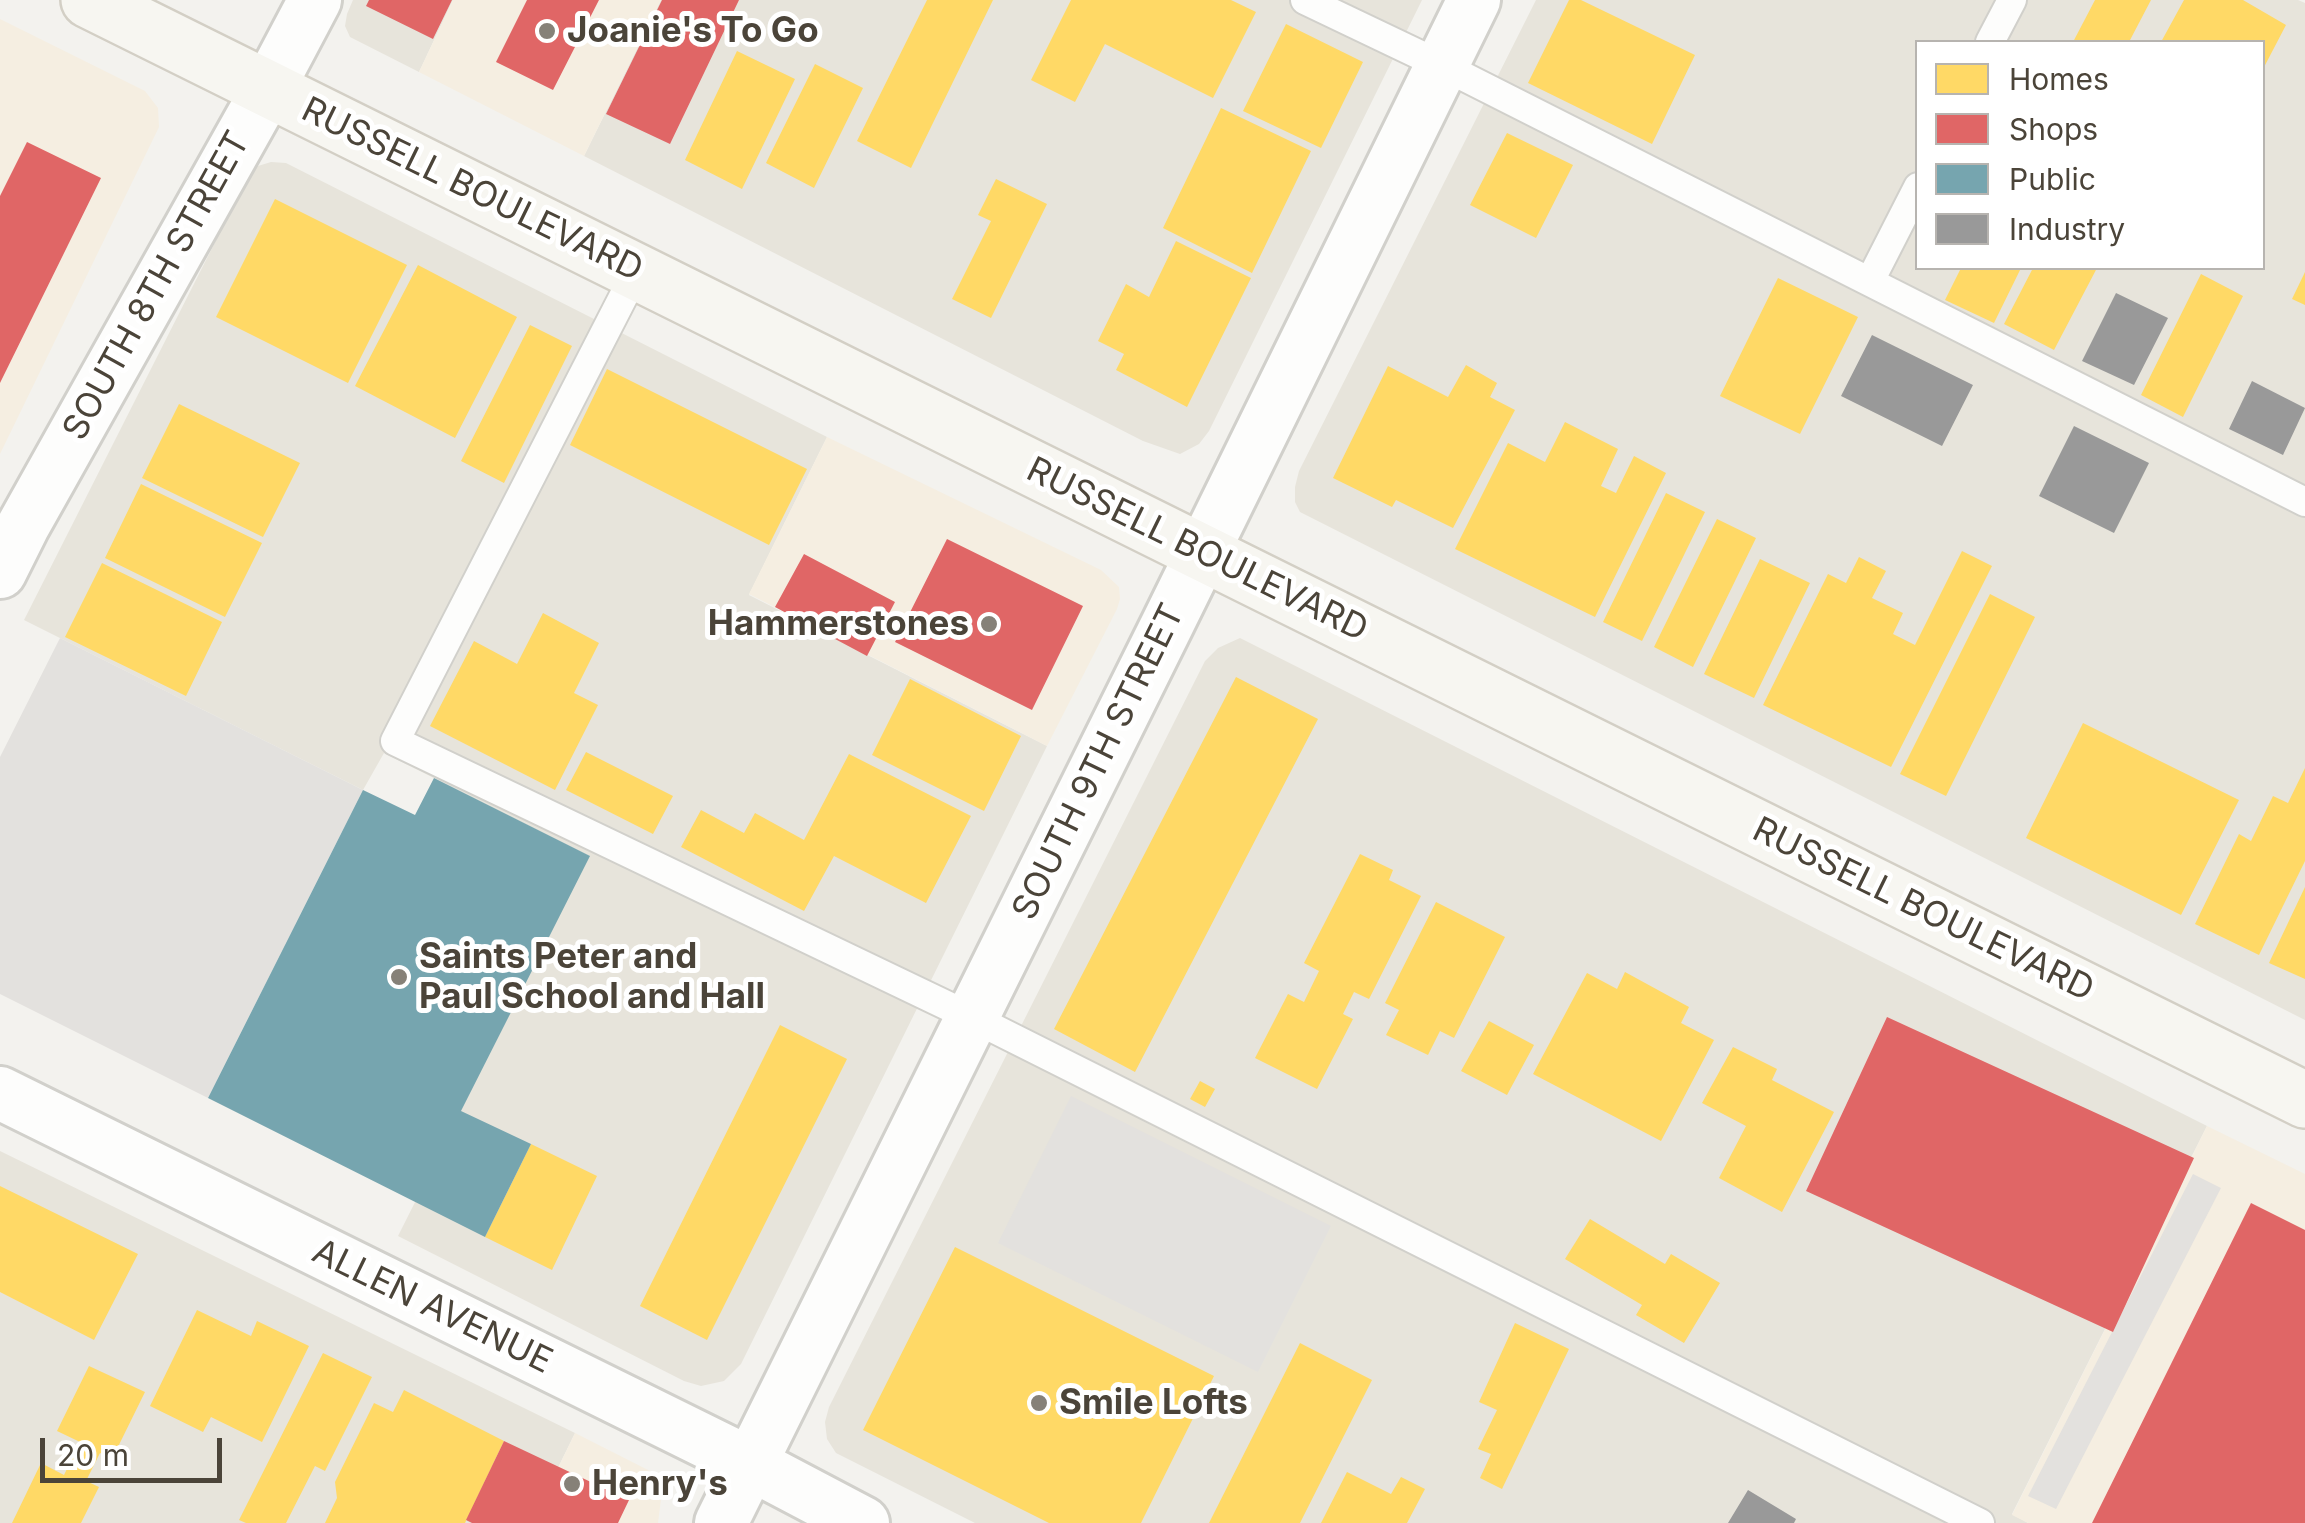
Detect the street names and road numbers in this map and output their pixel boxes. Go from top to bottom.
street label: RUSSELL BOULEVARD [295,89,649,291]
street label: SOUTH 8TH STREET [55,124,259,448]
street label: RUSSELL BOULEVARD [1020,449,1374,651]
street label: SOUTH 9TH STREET [1004,597,1194,927]
street label: RUSSELL BOULEVARD [1746,809,2100,1011]
street label: ALLEN AVENUE [305,1231,559,1383]

